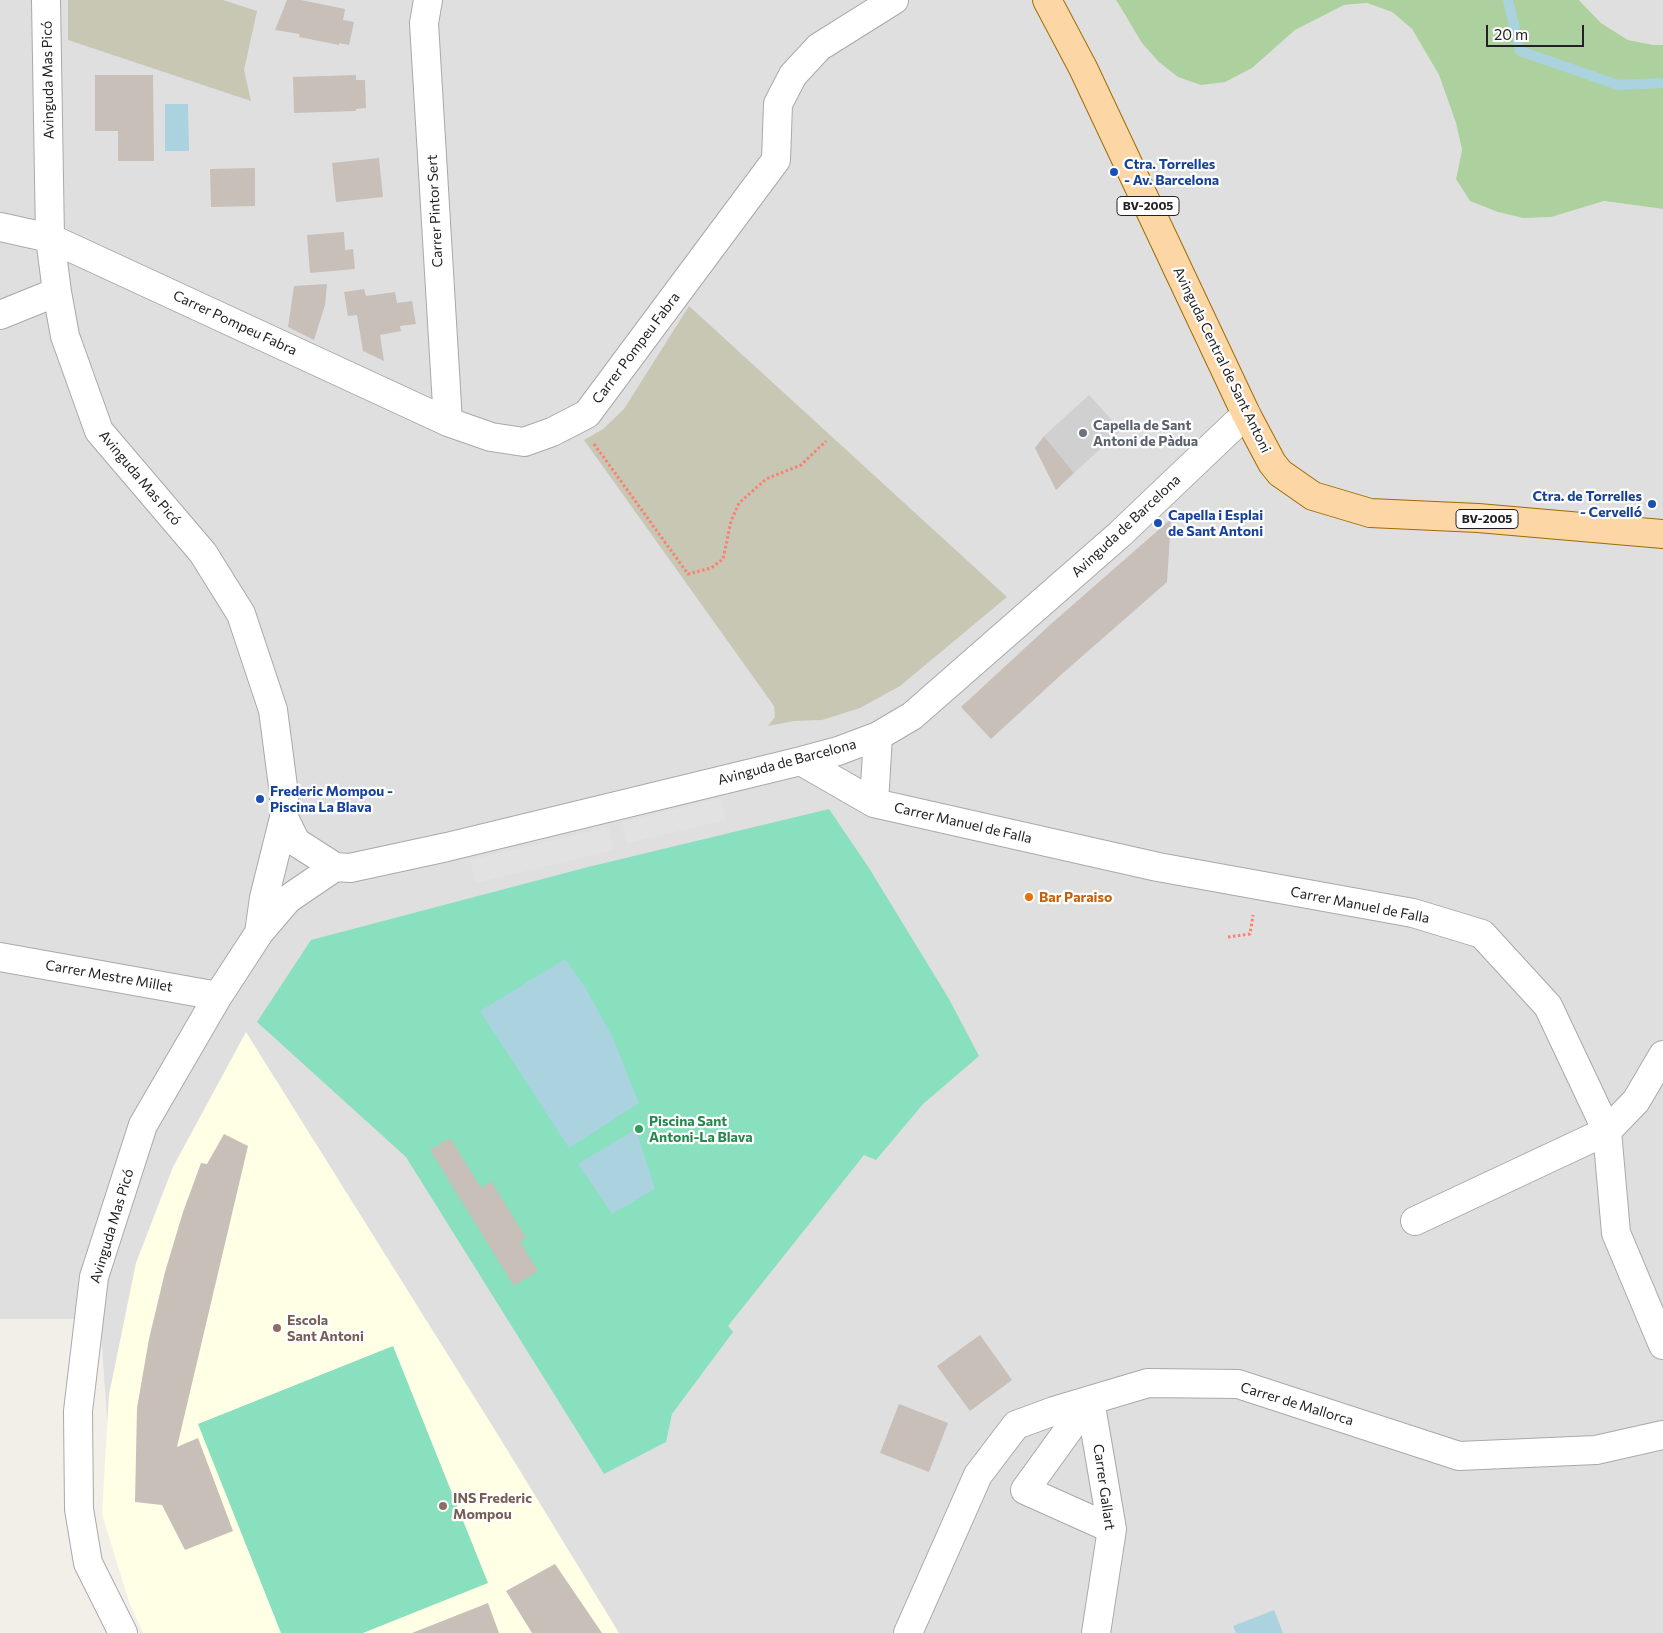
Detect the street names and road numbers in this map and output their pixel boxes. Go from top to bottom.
street label: Avinguda Mas Picó [39,20,57,140]
street label: Carrer Pintor Sert [424,154,446,268]
road number: BV-2005 [1117,197,1179,216]
street label: Avinguda Central de Sant Antoni [1170,264,1274,456]
street label: Carrer Pompeu Fabra [170,287,300,359]
street label: Carrer Pompeu Fabra [589,289,683,407]
street label: Avinguda Mas Picó [95,427,185,529]
street label: Avinguda de Barcelona [1068,471,1184,581]
road number: BV-2005 [1456,509,1518,528]
street label: Avinguda de Barcelona [716,735,858,789]
street label: Carrer Manuel de Falla [892,799,1034,847]
street label: Carrer Manuel de Falla [1289,883,1431,927]
street label: Carrer Mestre Millet [44,957,174,995]
street label: Avinguda Mas Picó [87,1167,137,1285]
street label: Carrer de Mallorca [1238,1379,1356,1429]
street label: Carrer Gallart [1090,1443,1118,1531]

